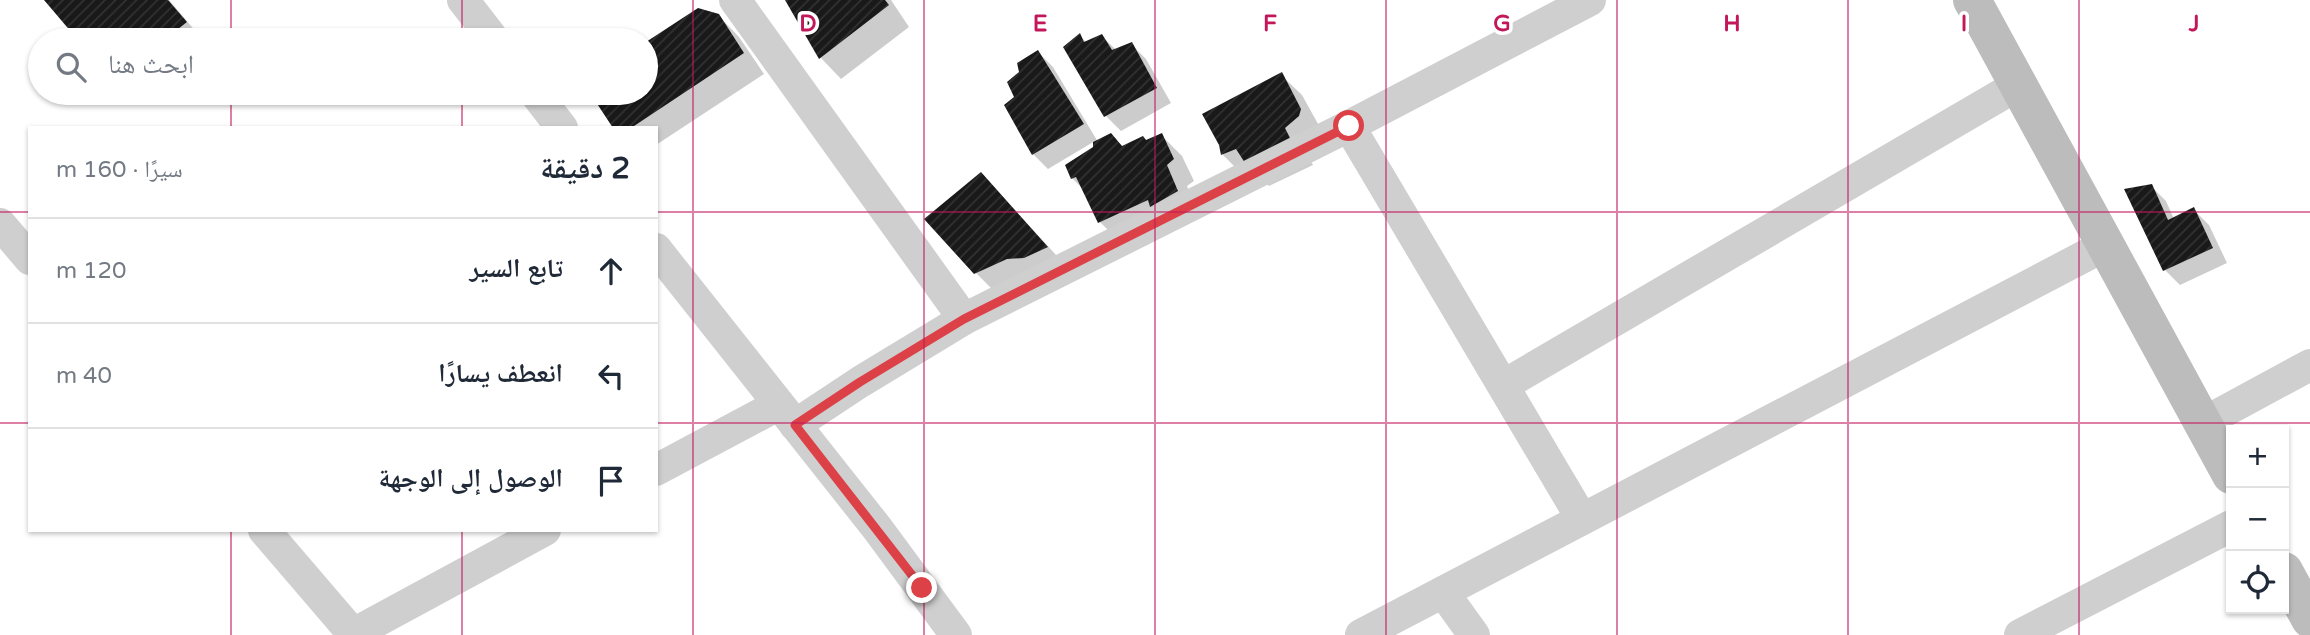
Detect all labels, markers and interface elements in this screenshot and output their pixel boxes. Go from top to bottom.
text: D [799,10,817,38]
text: E [1033,10,1047,38]
text: F [1263,10,1277,38]
text: G [1493,10,1511,38]
text: H [1723,10,1741,38]
text: I [1961,10,1967,38]
text: J [2188,10,2199,38]
search box [28,28,658,105]
icon: search [52,48,90,86]
text: ابحث هنا [108,49,194,80]
route start [1333,110,1364,141]
text: 2 دقيقة [540,150,630,187]
text: سيرًا · 160 m [56,156,183,184]
icon: ahead [592,252,630,290]
text: تابع السير [470,253,563,284]
text: 120 m [56,257,126,285]
icon: left [592,357,630,395]
text: انعطف يسارًا [438,358,563,389]
text: 40 m [56,362,112,390]
map controls [2226,425,2289,614]
button: + [2226,425,2289,488]
icon: arrive [592,462,630,500]
text: الوصول إلى الوجهة [379,463,563,494]
button: − [2226,488,2289,551]
button: locate [2226,551,2289,614]
route end [906,572,937,603]

